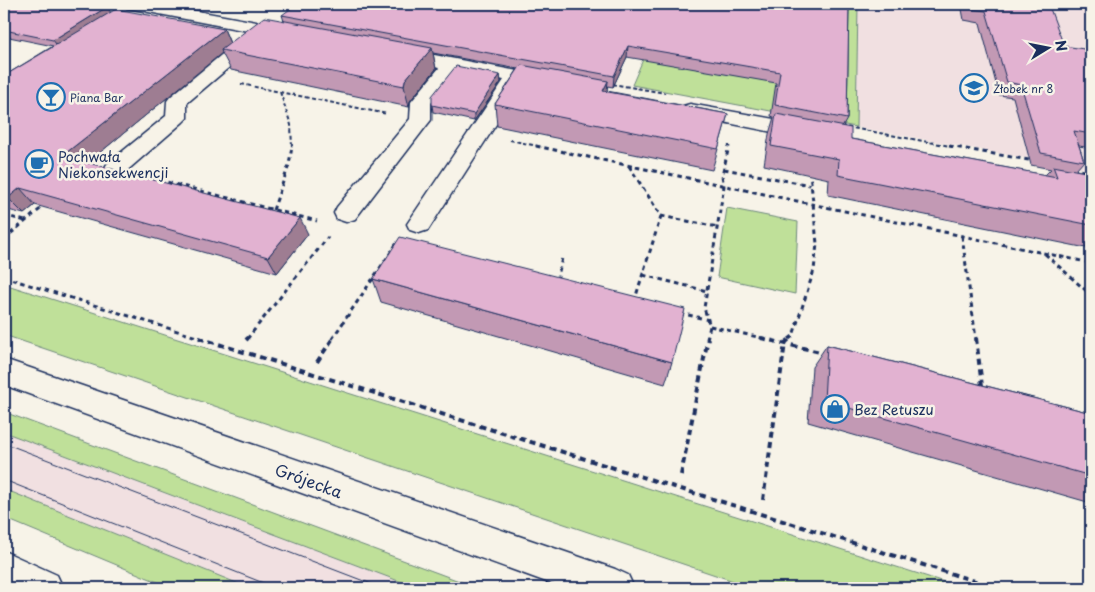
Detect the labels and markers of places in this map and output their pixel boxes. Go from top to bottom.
school or university icon: Żłobek nr 8 [959,73,989,103]
place label: Żłobek nr 8 [993,80,1053,97]
bar icon: Piana Bar [36,82,66,112]
place label: Piana Bar [70,89,123,106]
place label: Pochwała Niekonsekwencji [58,146,168,183]
cafe icon: Pochwała Niekonsekwencji [24,149,54,179]
shop icon: Bez Retuszu [820,394,850,424]
place label: Bez Retuszu [854,399,934,420]

